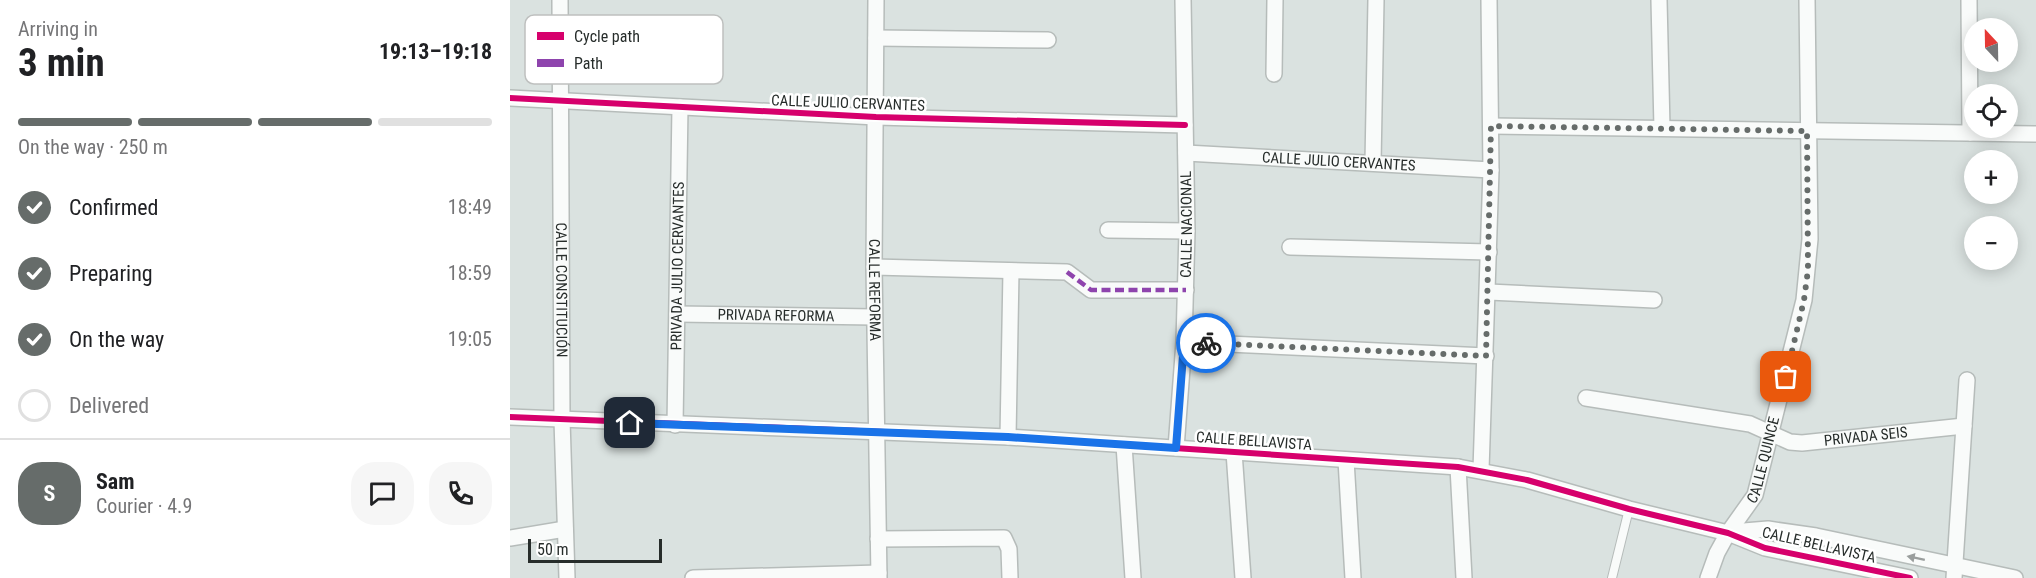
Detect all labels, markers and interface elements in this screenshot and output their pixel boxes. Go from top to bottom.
legend [525,15,723,84]
text: Arriving in [18,17,98,41]
north arrow [1964,18,2018,72]
map controls [1964,18,2018,270]
text: Cycle path [574,27,640,46]
text: 19:13–19:18 [379,39,492,64]
text: 3 min [18,40,105,86]
text: Path [574,54,603,73]
button: locate [1964,84,2018,138]
street label: CALLE JULIO CERVANTES [771,91,925,115]
text: On the way · 250 m [18,135,168,159]
street label: CALLE JULIO CERVANTES [1261,148,1416,175]
button: + [1964,150,2018,204]
street label: CALLE NACIONAL [1177,171,1196,278]
street label: PRIVADA JULIO CERVANTES [667,181,688,350]
icon: check [18,191,51,224]
text: Confirmed [69,195,158,220]
text: 18:49 [448,195,492,219]
button: − [1964,216,2018,270]
street label: CALLE CONSTITUCIÓN [552,222,571,358]
street label: CALLE REFORMA [865,239,884,342]
icon: check [18,257,51,290]
text: Preparing [69,261,153,286]
text: 18:59 [448,261,492,285]
street label: PRIVADA REFORMA [717,306,835,325]
courier [1176,313,1236,373]
icon: check [18,323,51,356]
text: On the way [69,327,164,352]
text: 19:05 [448,327,492,351]
icon: bike [1190,327,1223,360]
pin [1760,351,1811,402]
icon: bag [1769,360,1802,393]
text: Delivered [69,393,149,418]
pin [604,397,655,448]
icon: home [613,406,646,439]
street label: CALLE QUINCE [1743,415,1783,507]
street label: PRIVADA SEIS [1823,423,1909,450]
street label: CALLE BELLAVISTA [1195,428,1313,454]
button: chat [351,462,414,525]
button: phone [429,462,492,525]
text: Sam [96,469,135,494]
text: S [44,481,55,506]
text: Courier · 4.9 [96,494,192,518]
street label: CALLE BELLAVISTA [1760,523,1878,567]
scale bar [528,536,662,564]
text: 50 m [537,540,569,559]
one-way arrow [1907,553,1926,563]

